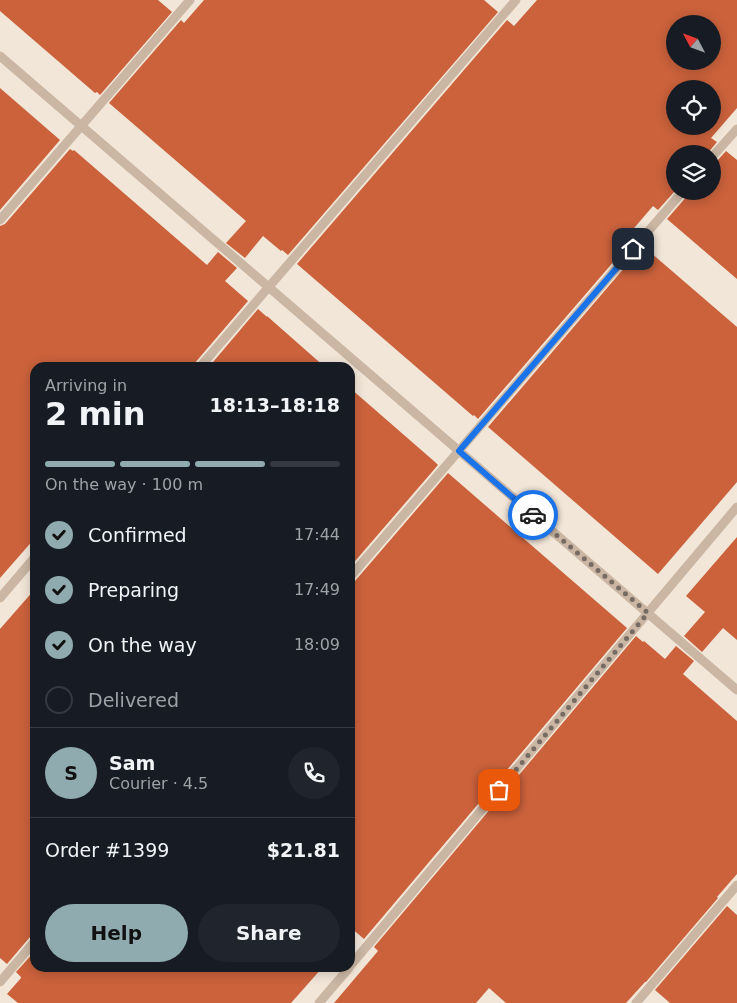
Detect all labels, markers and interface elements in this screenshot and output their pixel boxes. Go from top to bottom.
north arrow [666,15,721,70]
map controls [666,15,721,200]
button: locate [666,80,721,135]
button: layers [666,145,721,200]
pin [612,228,654,270]
icon: home [619,235,647,263]
text: Arriving in [45,376,127,395]
text: 18:13–18:18 [210,394,340,416]
text: 2 min [45,395,146,433]
text: On the way · 100 m [45,475,203,494]
courier [508,490,558,540]
icon: car [519,501,547,529]
icon: check [45,521,73,549]
text: Confirmed [88,524,187,546]
text: 17:44 [294,525,340,544]
icon: check [45,576,73,604]
text: Preparing [88,579,179,601]
text: 17:49 [294,580,340,599]
icon: check [45,631,73,659]
text: On the way [88,634,197,656]
text: 18:09 [294,635,340,654]
text: Delivered [88,689,179,711]
button: phone [288,747,340,799]
text: Sam [109,752,155,774]
text: S [64,762,78,784]
pin [478,769,520,811]
text: Courier · 4.5 [109,774,208,793]
icon: bag [485,776,513,804]
text: Order #1399 [45,839,169,861]
text: $21.81 [267,839,340,861]
button: Help [45,904,188,962]
button: Share [198,904,340,962]

